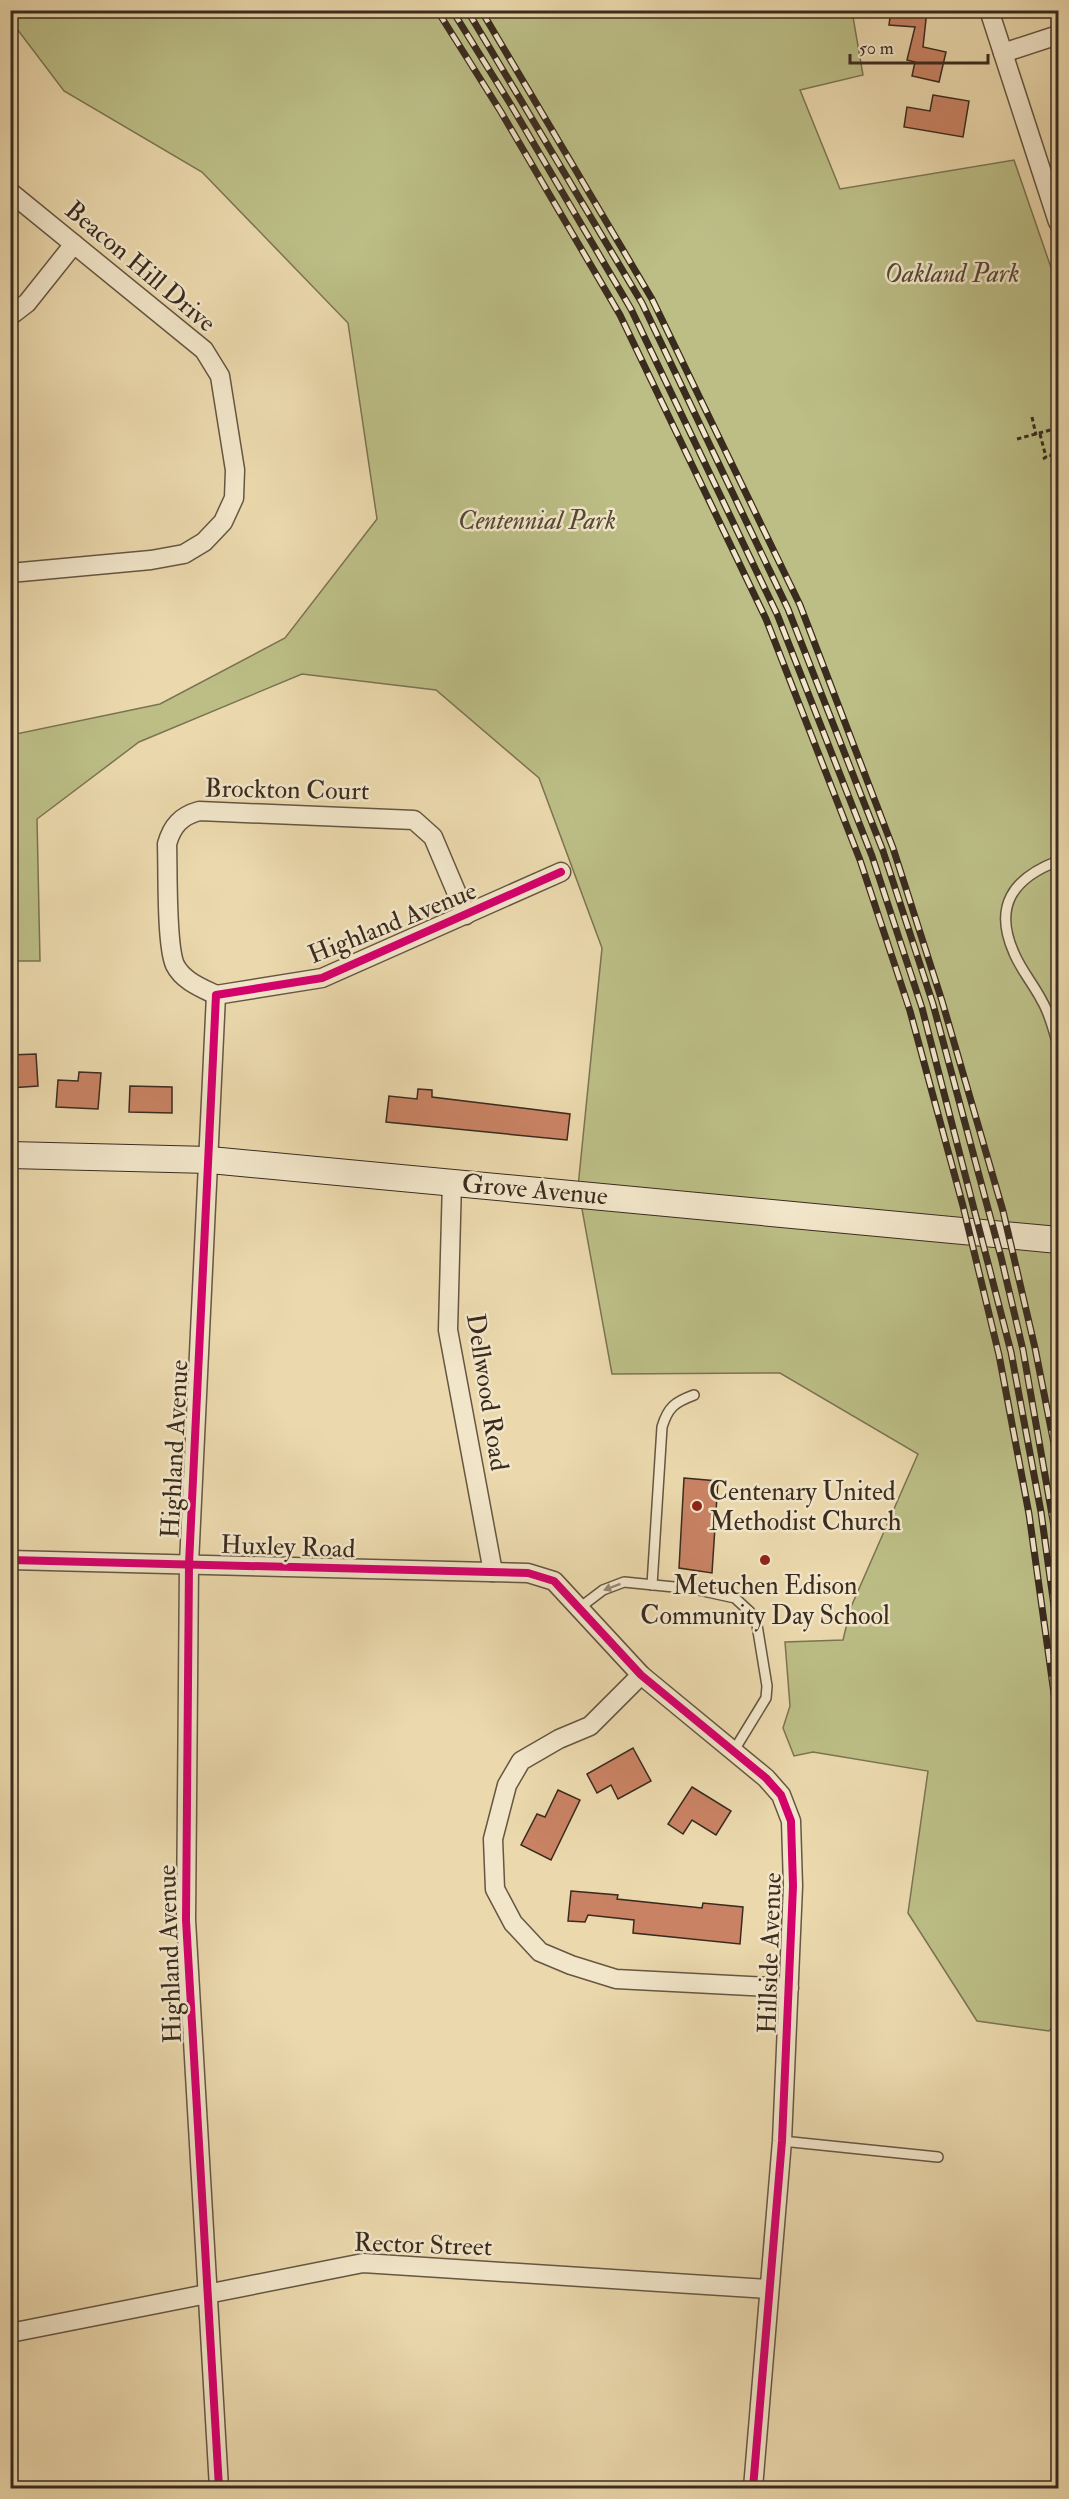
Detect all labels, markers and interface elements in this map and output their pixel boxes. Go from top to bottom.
scale bar [850,27,988,65]
text: 50 m [859,37,894,60]
street label: Beacon Hill Drive [58,194,222,339]
park label: Oakland Park [884,258,1020,290]
park label: Centennial Park [458,505,616,537]
street label: Brockton Court [204,773,370,807]
street label: Highland Avenue [303,875,481,971]
street label: Grove Avenue [461,1168,609,1212]
street label: Dellwood Road [459,1311,515,1473]
street label: Highland Avenue [154,1359,196,1539]
place label: Centenary United Methodist Church [709,1476,902,1538]
marker: Centenary United Methodist Church [690,1499,704,1513]
street label: Huxley Road [220,1529,356,1565]
marker: Metuchen Edison Community Day School [758,1553,772,1567]
place label: Metuchen Edison Community Day School [640,1570,890,1632]
one-way arrow [603,1582,621,1592]
street label: Highland Avenue [151,1864,189,2044]
street label: Hillside Avenue [751,1872,789,2034]
street label: Rector Street [353,2227,493,2263]

